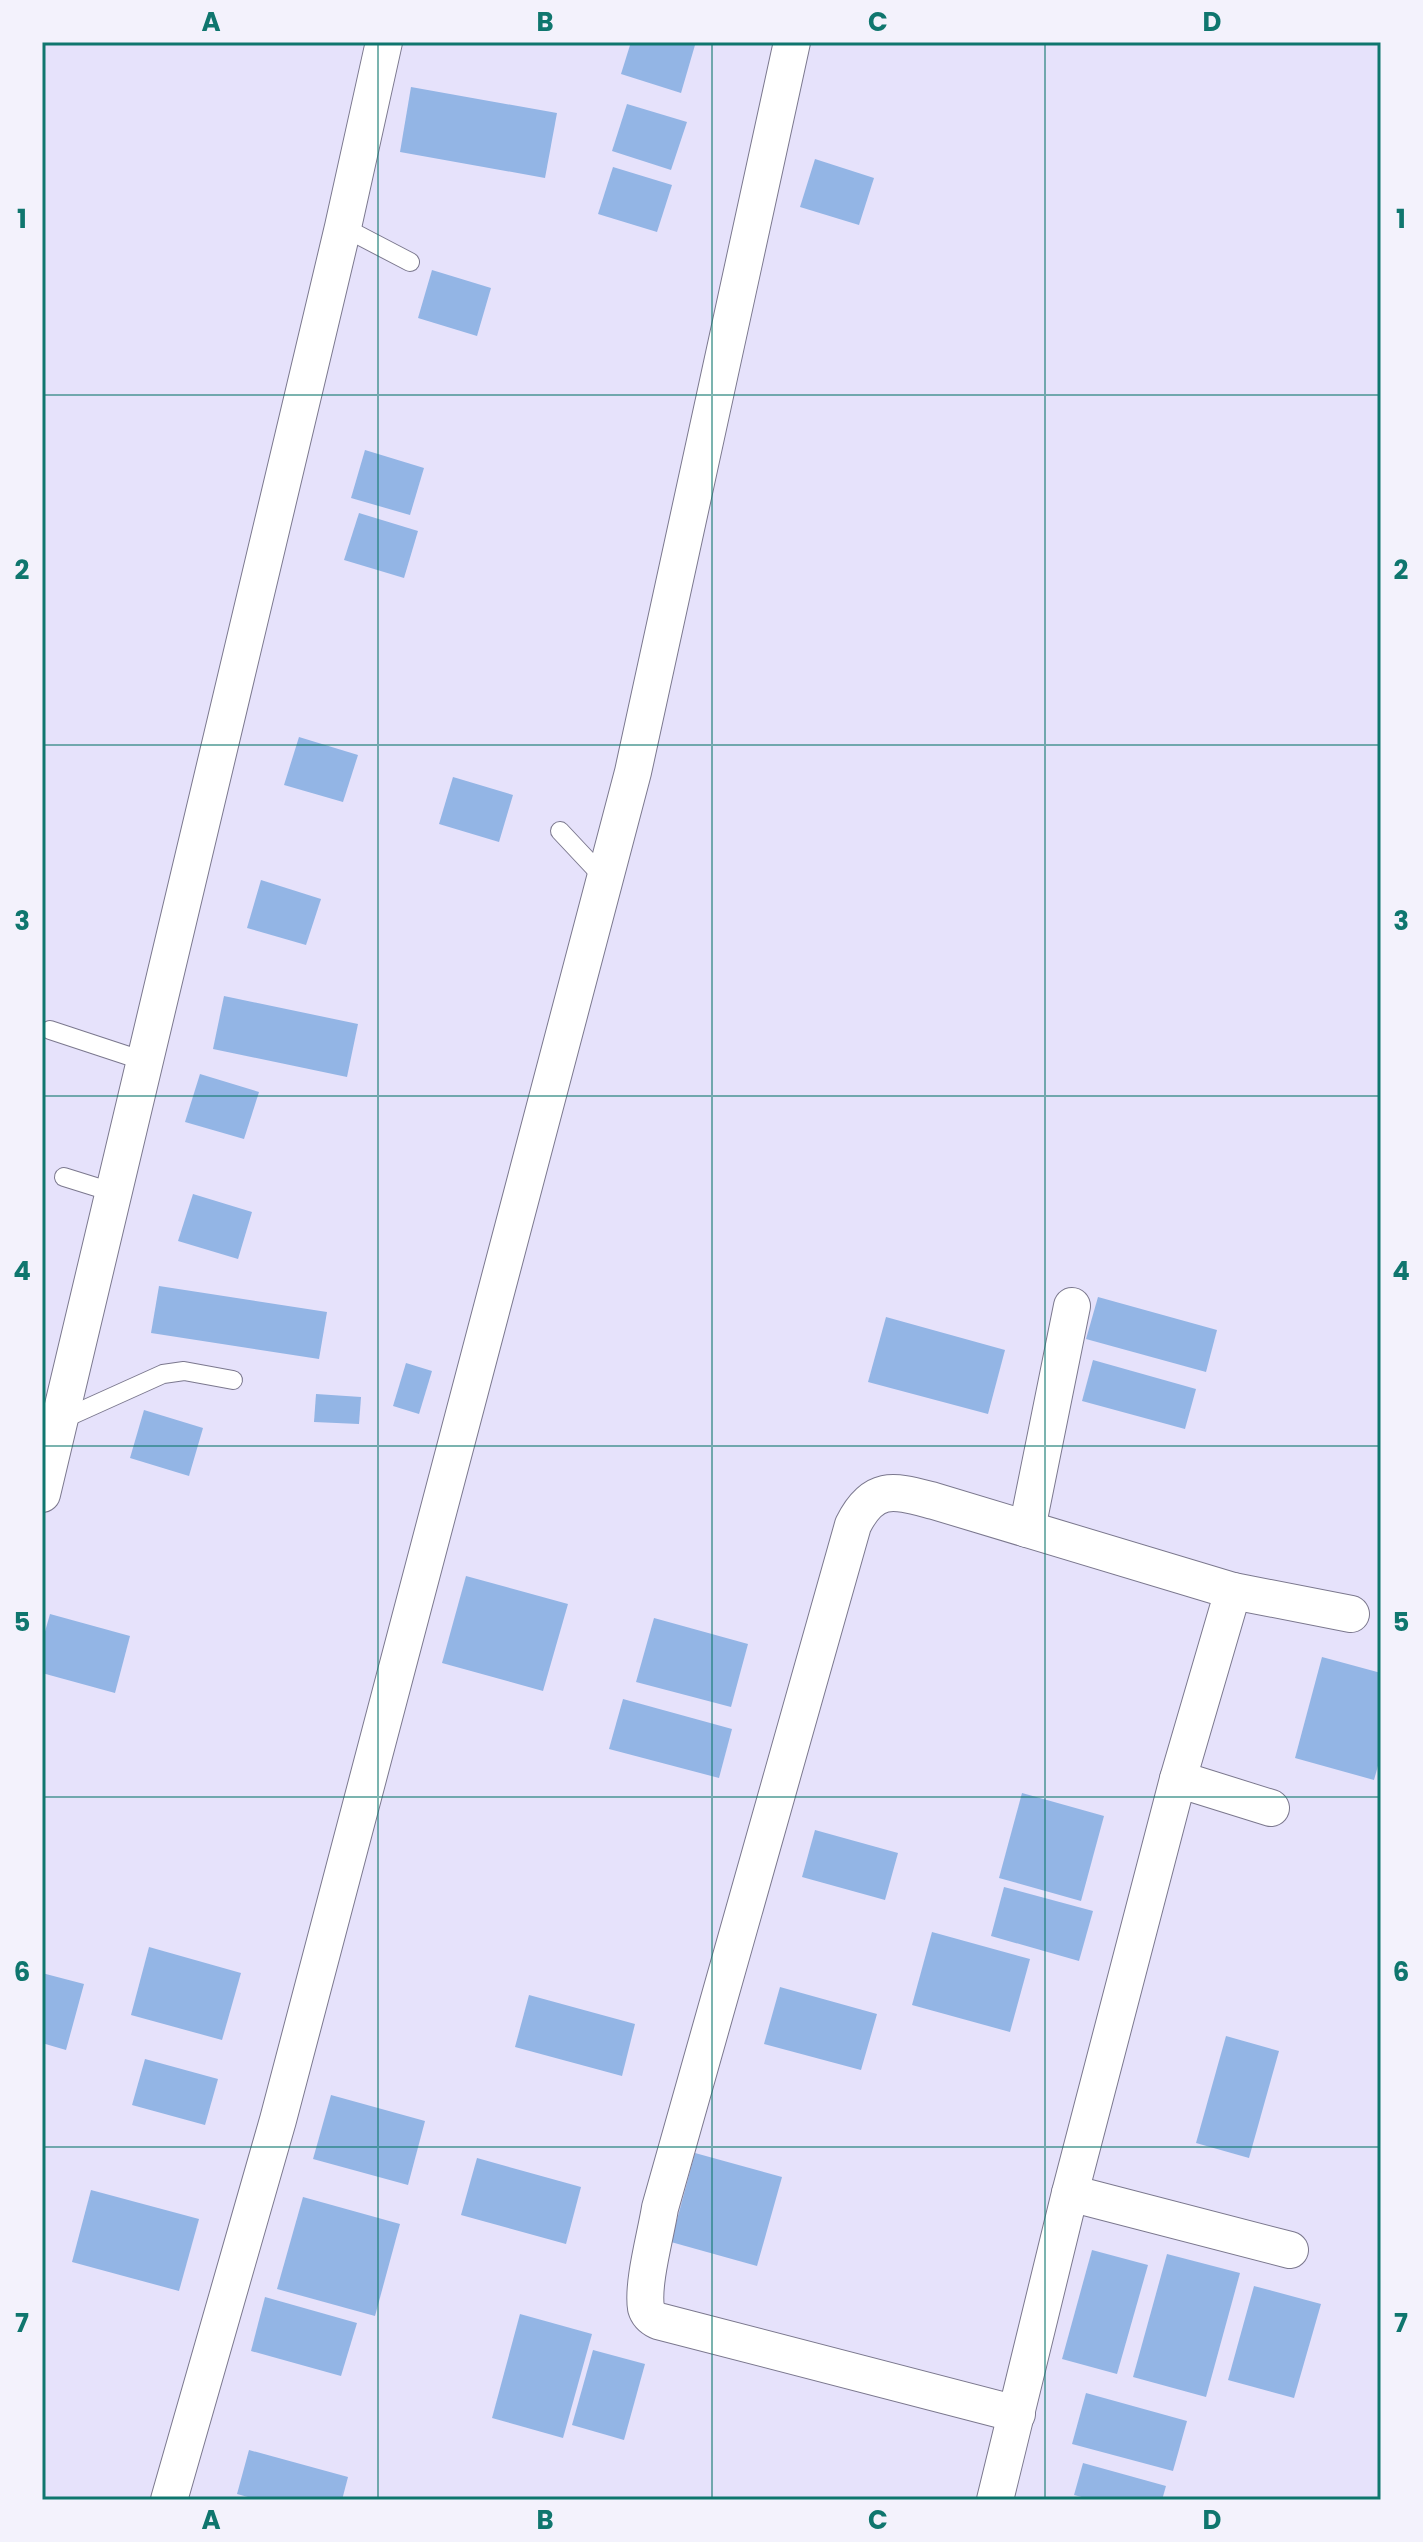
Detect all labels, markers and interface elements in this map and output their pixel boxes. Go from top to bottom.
text: A [201,4,221,40]
text: B [536,4,554,40]
text: C [868,4,888,40]
text: D [1203,4,1222,40]
text: 1 [17,201,27,237]
text: 1 [1396,201,1406,237]
text: 2 [15,552,30,588]
text: 2 [1394,552,1409,588]
text: 3 [14,903,30,939]
text: 3 [1393,903,1409,939]
text: 4 [13,1253,31,1289]
text: 4 [1392,1253,1410,1289]
text: 5 [14,1604,30,1640]
text: 5 [1393,1604,1409,1640]
text: 6 [14,1954,30,1990]
text: 6 [1393,1954,1409,1990]
text: 7 [15,2305,29,2341]
text: 7 [1394,2305,1408,2341]
text: A [201,2502,221,2538]
text: B [536,2502,554,2538]
text: C [868,2502,888,2538]
text: D [1203,2502,1222,2538]

